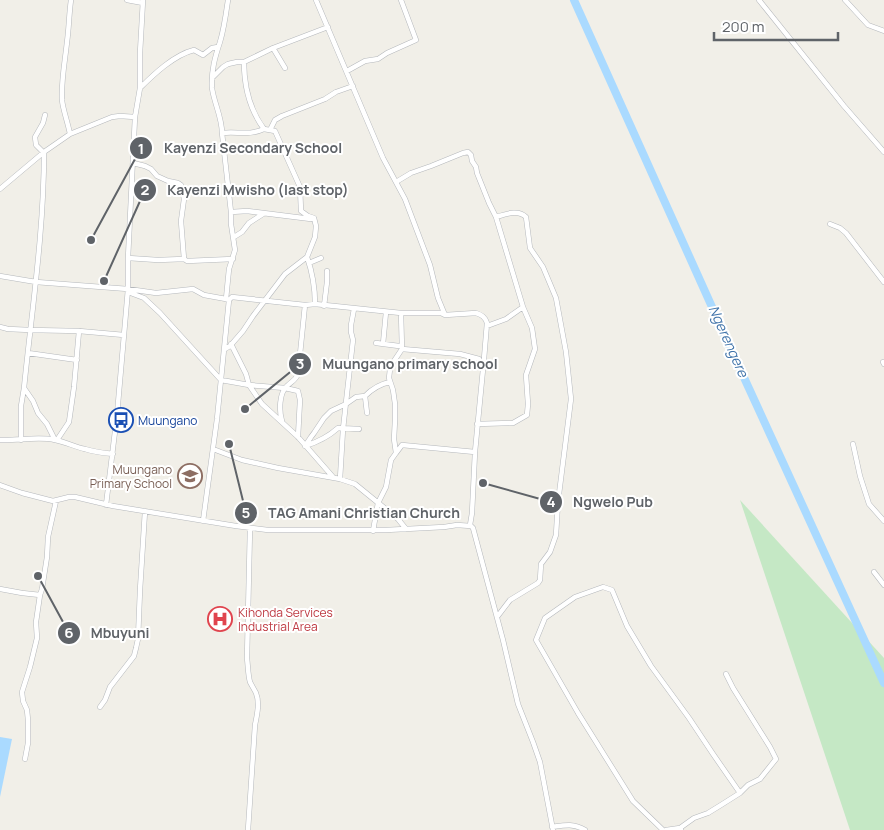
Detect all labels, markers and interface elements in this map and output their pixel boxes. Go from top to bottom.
scale bar [714,10,838,42]
text: 200 m [722,16,765,37]
callout: Kayenzi Secondary School [129,134,352,163]
text: 1 [138,138,144,159]
text: Kayenzi Secondary School [164,138,342,157]
callout: Kayenzi Mwisho (last stop) [133,176,359,205]
text: 2 [141,179,150,200]
text: Kayenzi Mwisho (last stop) [167,180,349,199]
water label: Ngerengere [705,302,754,381]
callout: Muungano primary school [288,350,508,379]
text: 3 [296,353,304,374]
text: Muungano primary school [322,354,498,373]
bus stop icon: Muungano [108,407,134,433]
place label: Muungano [138,412,197,429]
place label: Muungano Primary School [90,461,172,492]
school or university icon: Muungano Primary School [177,463,203,489]
callout: Ngwelo Pub [538,487,663,516]
text: 4 [546,491,556,512]
text: Ngwelo Pub [573,492,653,511]
callout: TAG Amani Christian Church [233,498,470,527]
text: 5 [242,502,251,523]
text: TAG Amani Christian Church [268,503,460,522]
place label: Kihonda Services Industrial Area [238,604,333,635]
hospital icon: Kihonda Services Industrial Area [207,606,233,632]
callout: Mbuyuni [56,619,160,648]
text: 6 [64,622,74,643]
text: Mbuyuni [91,623,149,642]

